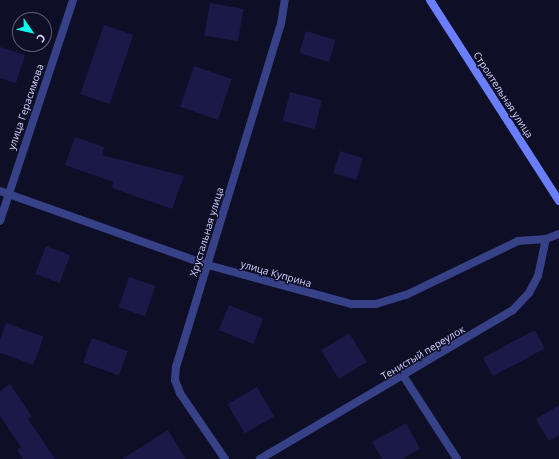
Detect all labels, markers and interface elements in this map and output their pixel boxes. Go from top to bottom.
north arrow [12,12,52,52]
text: С [33,31,50,46]
street label: Строительная улица [471,50,535,140]
street label: улица Герасимова [6,63,46,151]
street label: Хрустальная улица [188,186,226,278]
street label: улица Куприна [239,258,313,290]
street label: Тенистый переулок [379,323,467,383]

